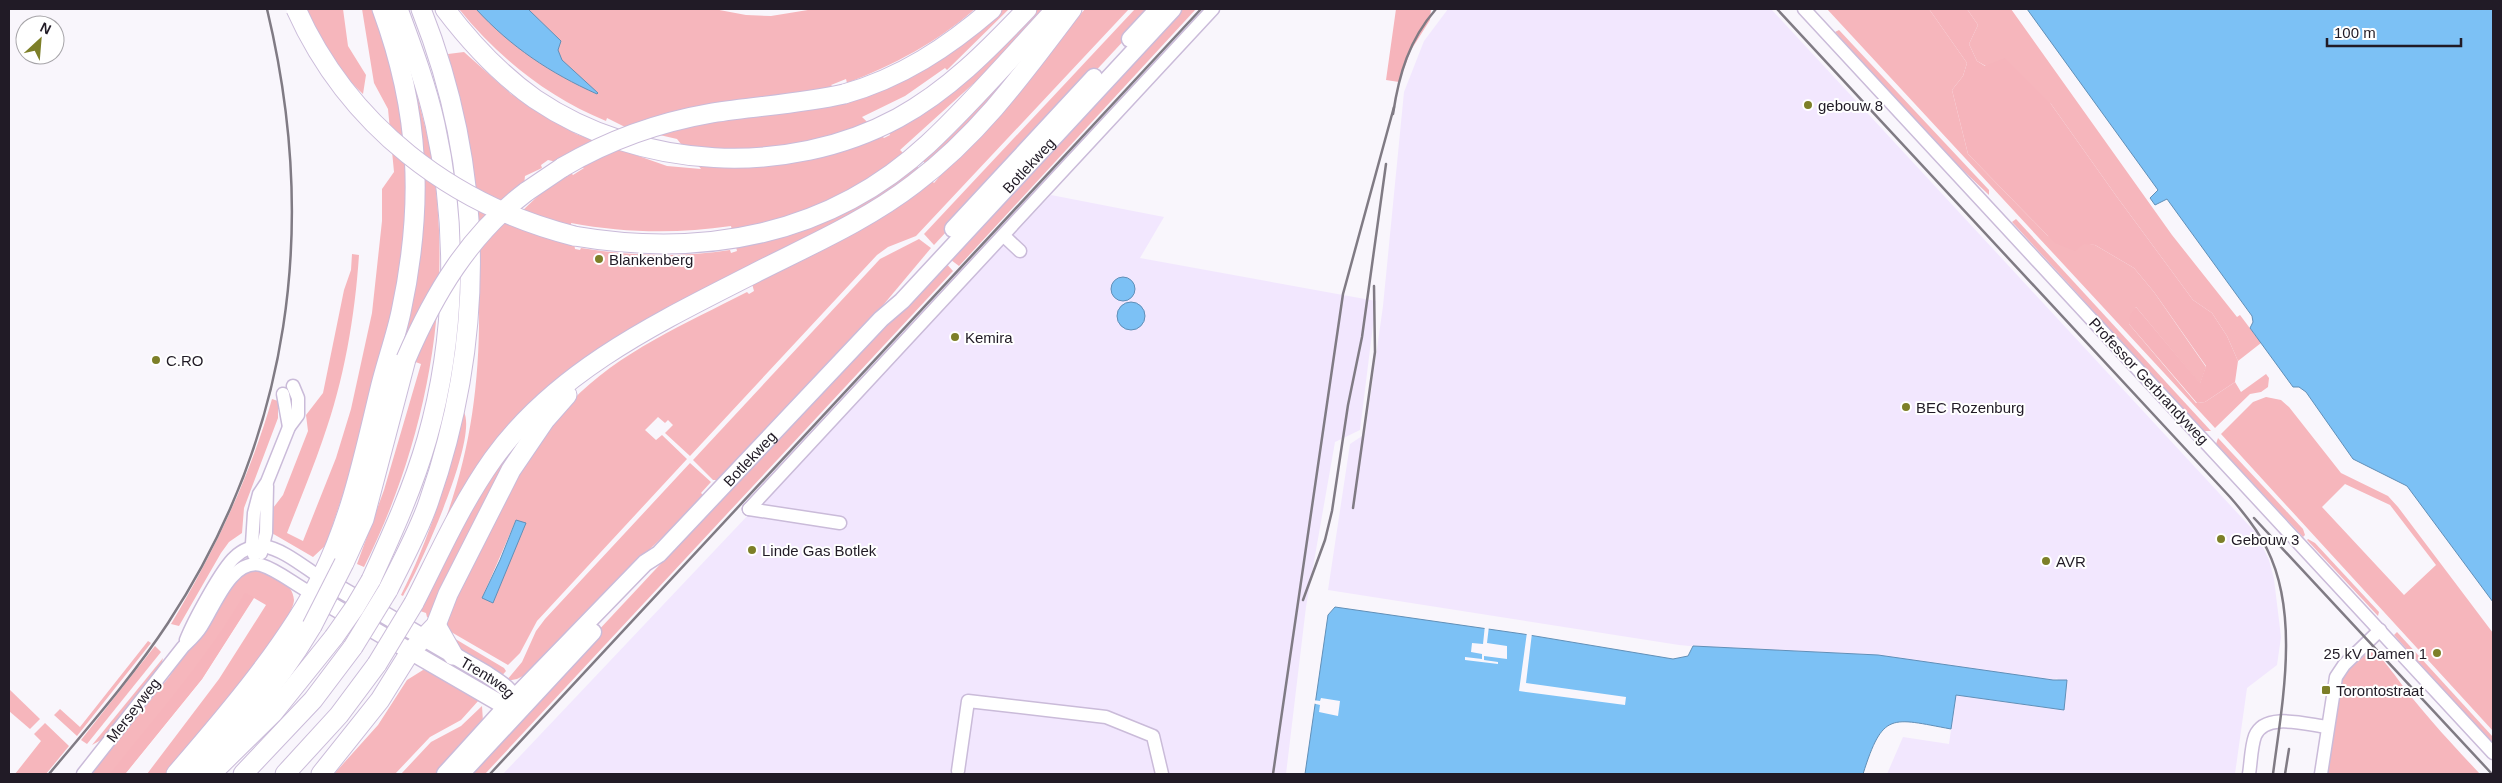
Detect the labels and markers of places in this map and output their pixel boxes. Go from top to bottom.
place label: gebouw 8 [1818,97,1883,114]
marker: gebouw 8 [1802,99,1814,111]
place label: Blankenberg [609,251,693,268]
marker: Blankenberg [593,253,605,265]
place label: Kemira [965,329,1013,346]
marker: Kemira [949,331,961,343]
place label: C.RO [166,352,204,369]
marker: C.RO [150,354,162,366]
place label: BEC Rozenburg [1916,399,2024,416]
marker: BEC Rozenburg [1900,401,1912,413]
place label: Gebouw 3 [2231,531,2299,548]
marker: Gebouw 3 [2215,533,2227,545]
place label: Linde Gas Botlek [762,542,877,559]
marker: Linde Gas Botlek [746,544,758,556]
place label: AVR [2056,553,2086,570]
marker: AVR [2040,555,2052,567]
place label: 25 kV Damen 1 [2324,645,2427,662]
marker: 25 kV Damen 1 [2431,647,2443,659]
place label: Torontostraat [2336,682,2424,699]
marker: Torontostraat [2320,684,2332,696]

